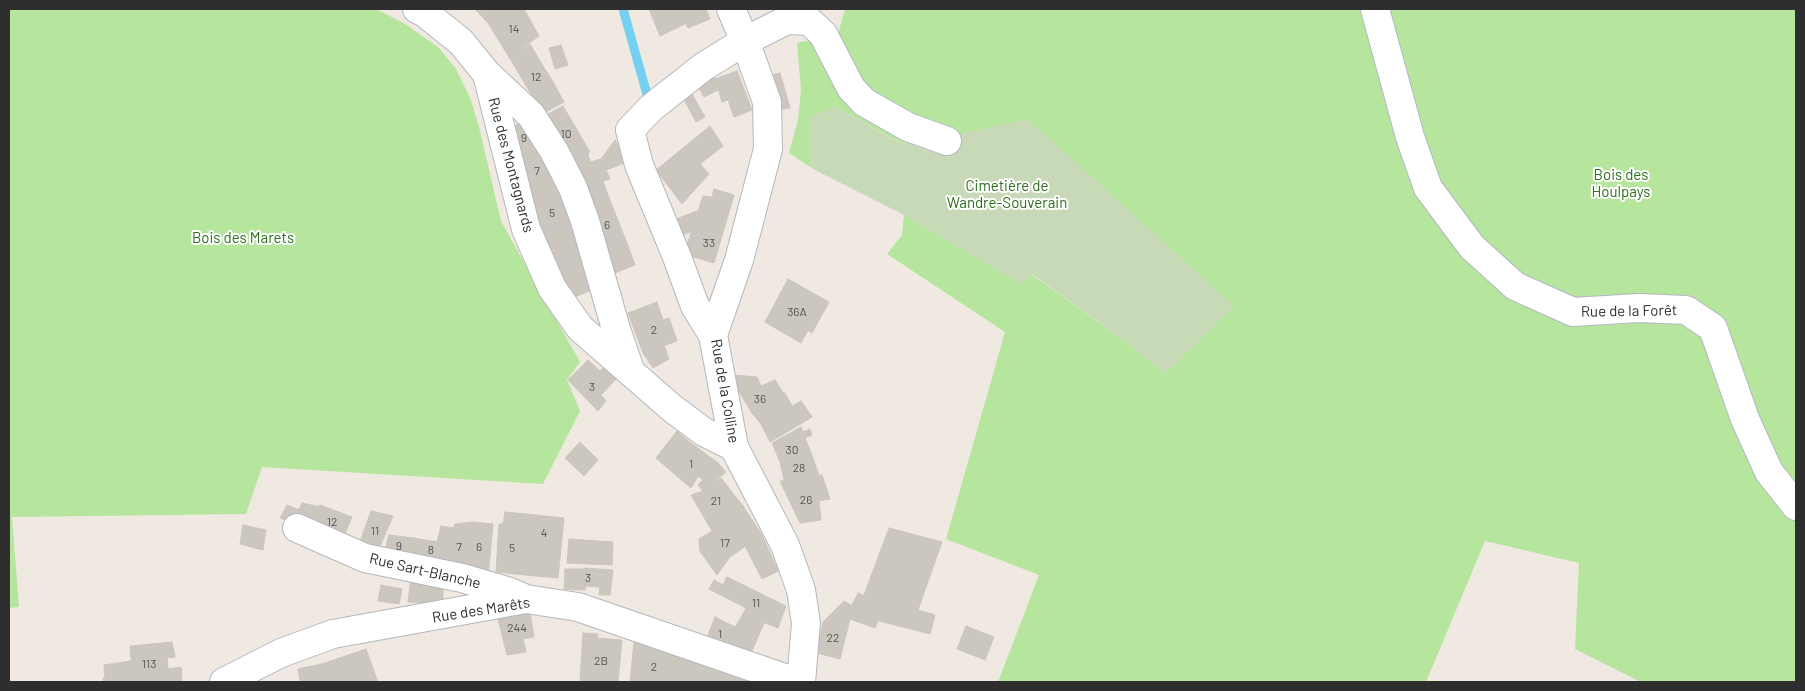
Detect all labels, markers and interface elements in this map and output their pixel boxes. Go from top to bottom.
house number: 14 [509,22,519,36]
house number: 12 [531,70,541,84]
street label: Rue des Montagnards [484,95,538,235]
house number: 10 [561,127,571,141]
house number: 9 [521,131,527,145]
house number: 7 [534,164,540,178]
park label: Bois des Houlpays [1592,166,1650,201]
park label: Cimetière de Wandre-Souverain [947,177,1067,212]
house number: 5 [549,206,555,220]
house number: 6 [604,218,610,232]
park label: Bois des Marets [192,229,294,247]
house number: 33 [703,236,715,250]
street label: Rue de la Forêt [1581,301,1677,321]
house number: 36A [787,305,807,319]
house number: 2 [651,323,657,337]
street label: Rue de la Colline [707,337,743,445]
house number: 3 [589,380,595,394]
house number: 36 [754,392,766,406]
house number: 30 [786,443,798,457]
house number: 1 [689,457,693,471]
house number: 28 [793,461,805,475]
house number: 26 [800,493,812,507]
house number: 21 [711,494,721,508]
house number: 12 [327,515,337,529]
house number: 11 [371,524,379,538]
house number: 4 [541,526,547,540]
house number: 17 [720,536,730,550]
house number: 9 [396,539,402,553]
house number: 7 [456,540,462,554]
house number: 6 [476,540,482,554]
house number: 5 [509,541,515,555]
house number: 8 [428,543,434,557]
street label: Rue Sart-Blanche [368,549,482,593]
house number: 3 [585,571,591,585]
street label: Rue des Marêts [431,593,531,627]
house number: 11 [752,596,760,610]
house number: 244 [507,621,527,635]
house number: 1 [718,627,722,641]
house number: 22 [827,631,839,645]
house number: 2B [594,654,608,668]
house number: 113 [142,657,156,671]
house number: 2 [651,660,657,674]

